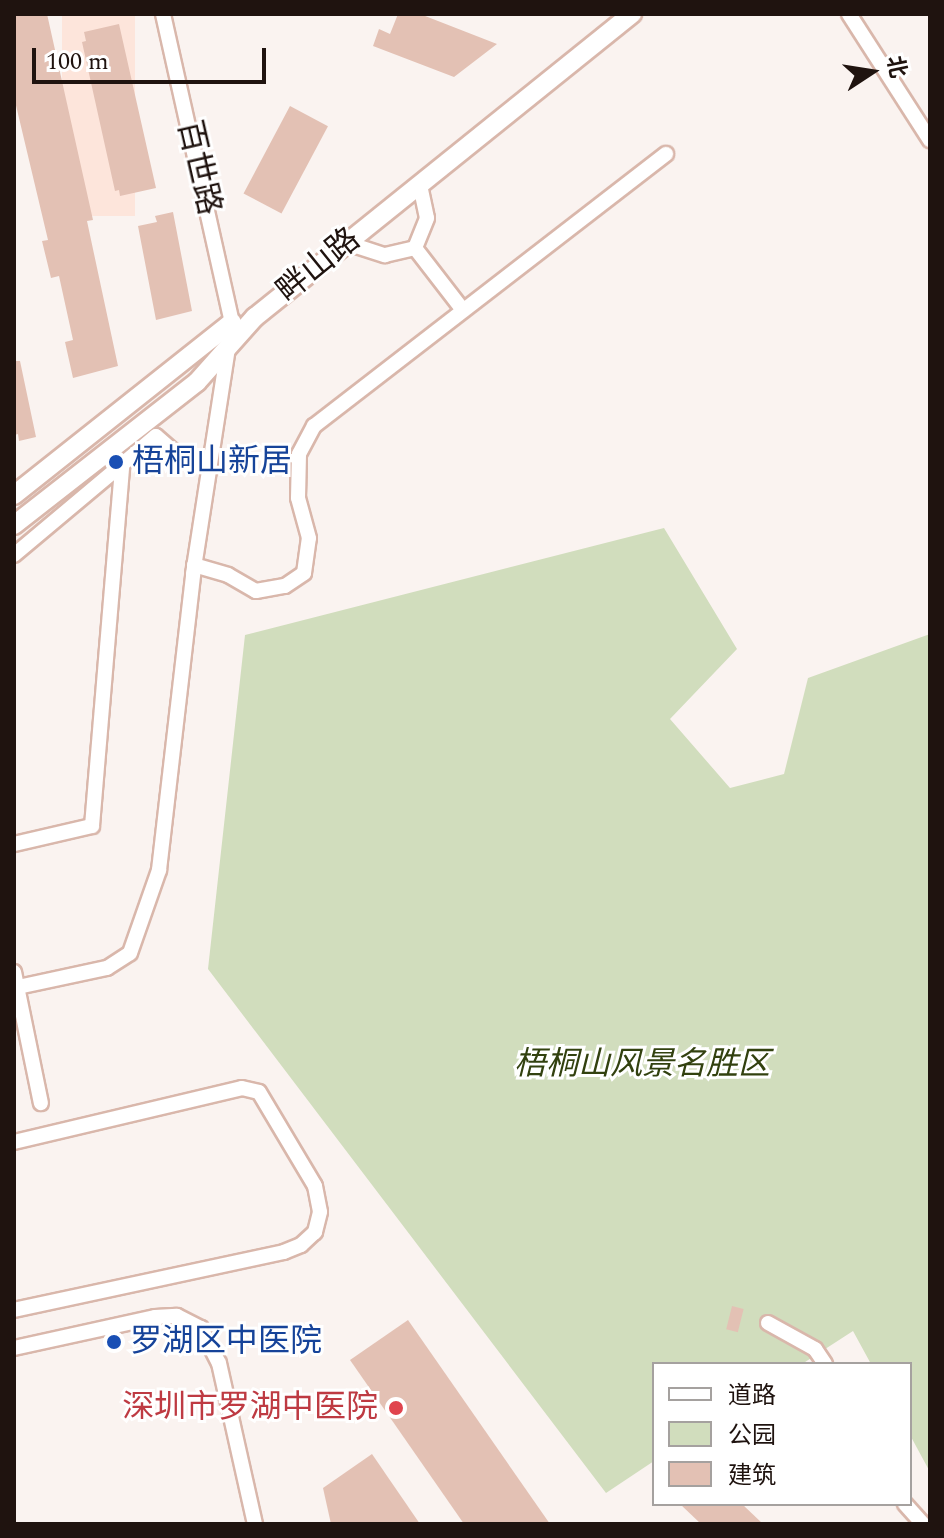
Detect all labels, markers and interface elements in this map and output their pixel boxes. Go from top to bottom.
scale bar [36,32,270,82]
north arrow [832,32,912,112]
text: 100 m [46,44,109,80]
text: 北 [878,53,914,81]
street label: 百世路 [168,117,228,219]
street label: 畔山路 [270,221,368,311]
place label: 梧桐山新居 [132,443,292,481]
marker: 梧桐山新居 [107,453,125,471]
park label: 梧桐山风景名胜区 [514,1046,770,1084]
place label: 罗湖区中医院 [130,1323,322,1361]
marker: 罗湖区中医院 [105,1333,123,1351]
legend [652,1362,912,1506]
text: 道路 [728,1378,776,1414]
place label: 深圳市罗湖中医院 [122,1389,378,1427]
marker: 深圳市罗湖中医院 [385,1397,407,1419]
text: 公园 [728,1418,776,1454]
text: 建筑 [728,1458,776,1494]

